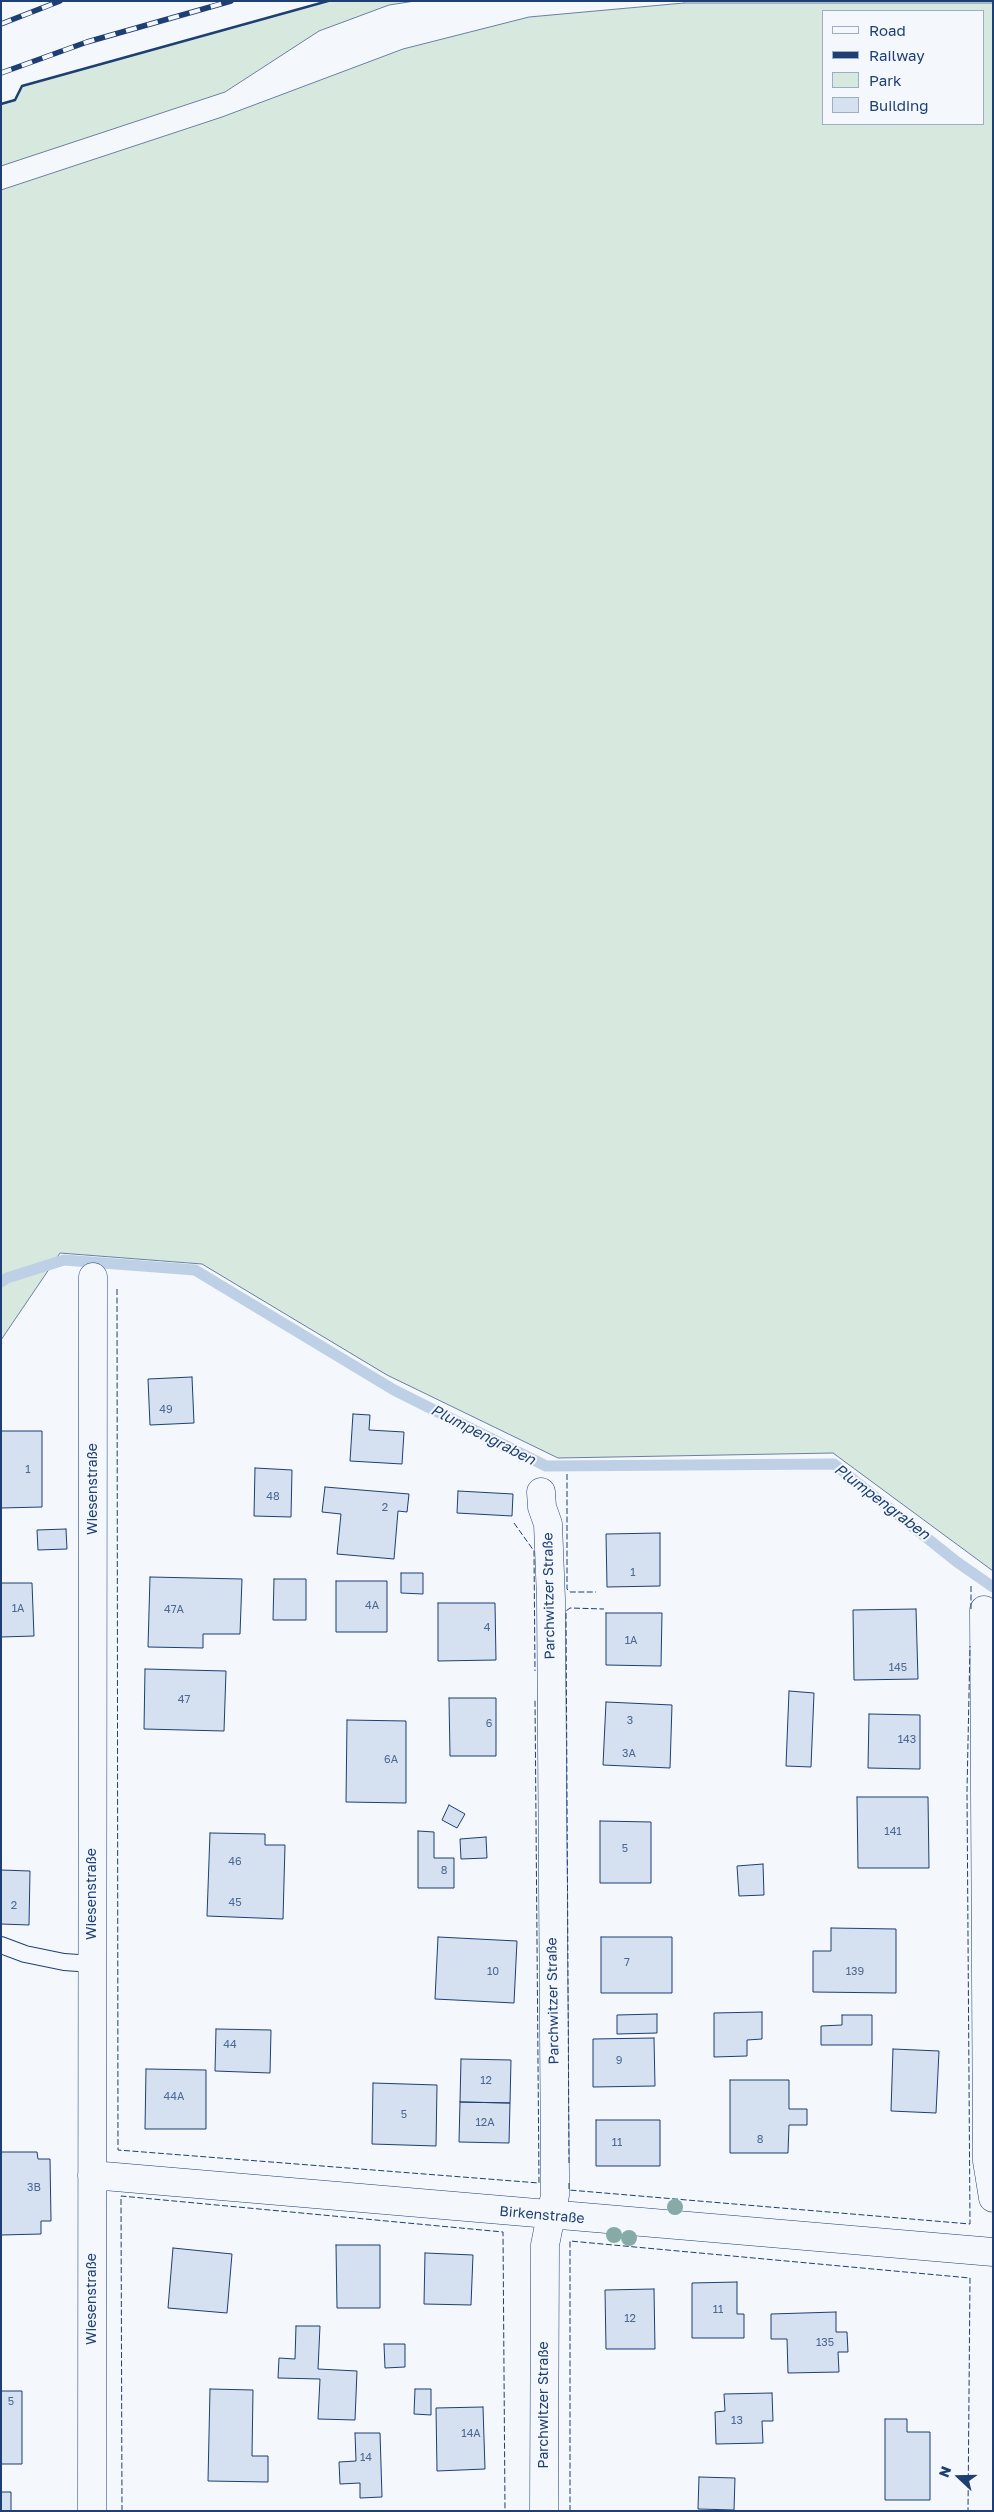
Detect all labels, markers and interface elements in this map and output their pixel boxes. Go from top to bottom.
legend [822,10,984,125]
text: Road [869,21,906,39]
text: Railway [869,46,925,64]
text: Park [869,71,901,89]
text: Building [869,96,929,114]
water label: Plumpengraben [428,1401,538,1469]
house number: 49 [159,1403,173,1417]
street label: Wiesenstraße [85,1443,101,1535]
water label: Plumpengraben [831,1460,933,1544]
house number: 1 [25,1463,31,1477]
house number: 48 [266,1490,280,1504]
house number: 2 [382,1501,388,1515]
street label: Parchwitzer Straße [539,1532,559,1660]
house number: 1 [630,1566,636,1580]
house number: 4A [365,1599,379,1613]
house number: 1A [12,1602,24,1616]
house number: 47A [164,1603,184,1617]
house number: 4 [484,1621,490,1635]
house number: 1A [625,1634,637,1648]
house number: 145 [889,1661,907,1675]
house number: 47 [178,1693,190,1707]
house number: 3 [627,1714,633,1728]
house number: 6 [486,1717,492,1731]
house number: 143 [898,1733,916,1747]
house number: 3A [622,1747,636,1761]
house number: 6A [384,1753,398,1767]
house number: 141 [884,1825,902,1839]
house number: 5 [622,1842,628,1856]
street label: Wiesenstraße [84,1848,100,1940]
house number: 46 [228,1855,242,1869]
house number: 8 [441,1864,447,1878]
house number: 45 [228,1896,242,1910]
house number: 2 [11,1899,17,1913]
street label: Parchwitzer Straße [543,1937,563,2065]
house number: 7 [624,1956,630,1970]
house number: 10 [487,1965,499,1979]
house number: 139 [846,1965,864,1979]
house number: 44 [223,2038,237,2052]
house number: 9 [616,2054,622,2068]
house number: 12 [480,2074,492,2088]
house number: 44A [164,2090,184,2104]
house number: 5 [401,2108,407,2122]
house number: 12A [475,2116,495,2130]
house number: 8 [757,2133,763,2147]
house number: 11 [612,2136,622,2150]
house number: 3B [27,2181,41,2195]
street label: Birkenstraße [499,2203,585,2227]
street label: Wiesenstraße [84,2253,100,2345]
house number: 11 [713,2303,723,2317]
house number: 12 [624,2312,636,2326]
house number: 135 [816,2336,834,2350]
street label: Parchwitzer Straße [536,2341,552,2469]
house number: 5 [8,2395,14,2409]
house number: 13 [731,2414,743,2428]
house number: 14A [461,2427,481,2441]
house number: 14 [360,2451,372,2465]
north arrow [934,2452,984,2502]
text: N [935,2463,954,2479]

